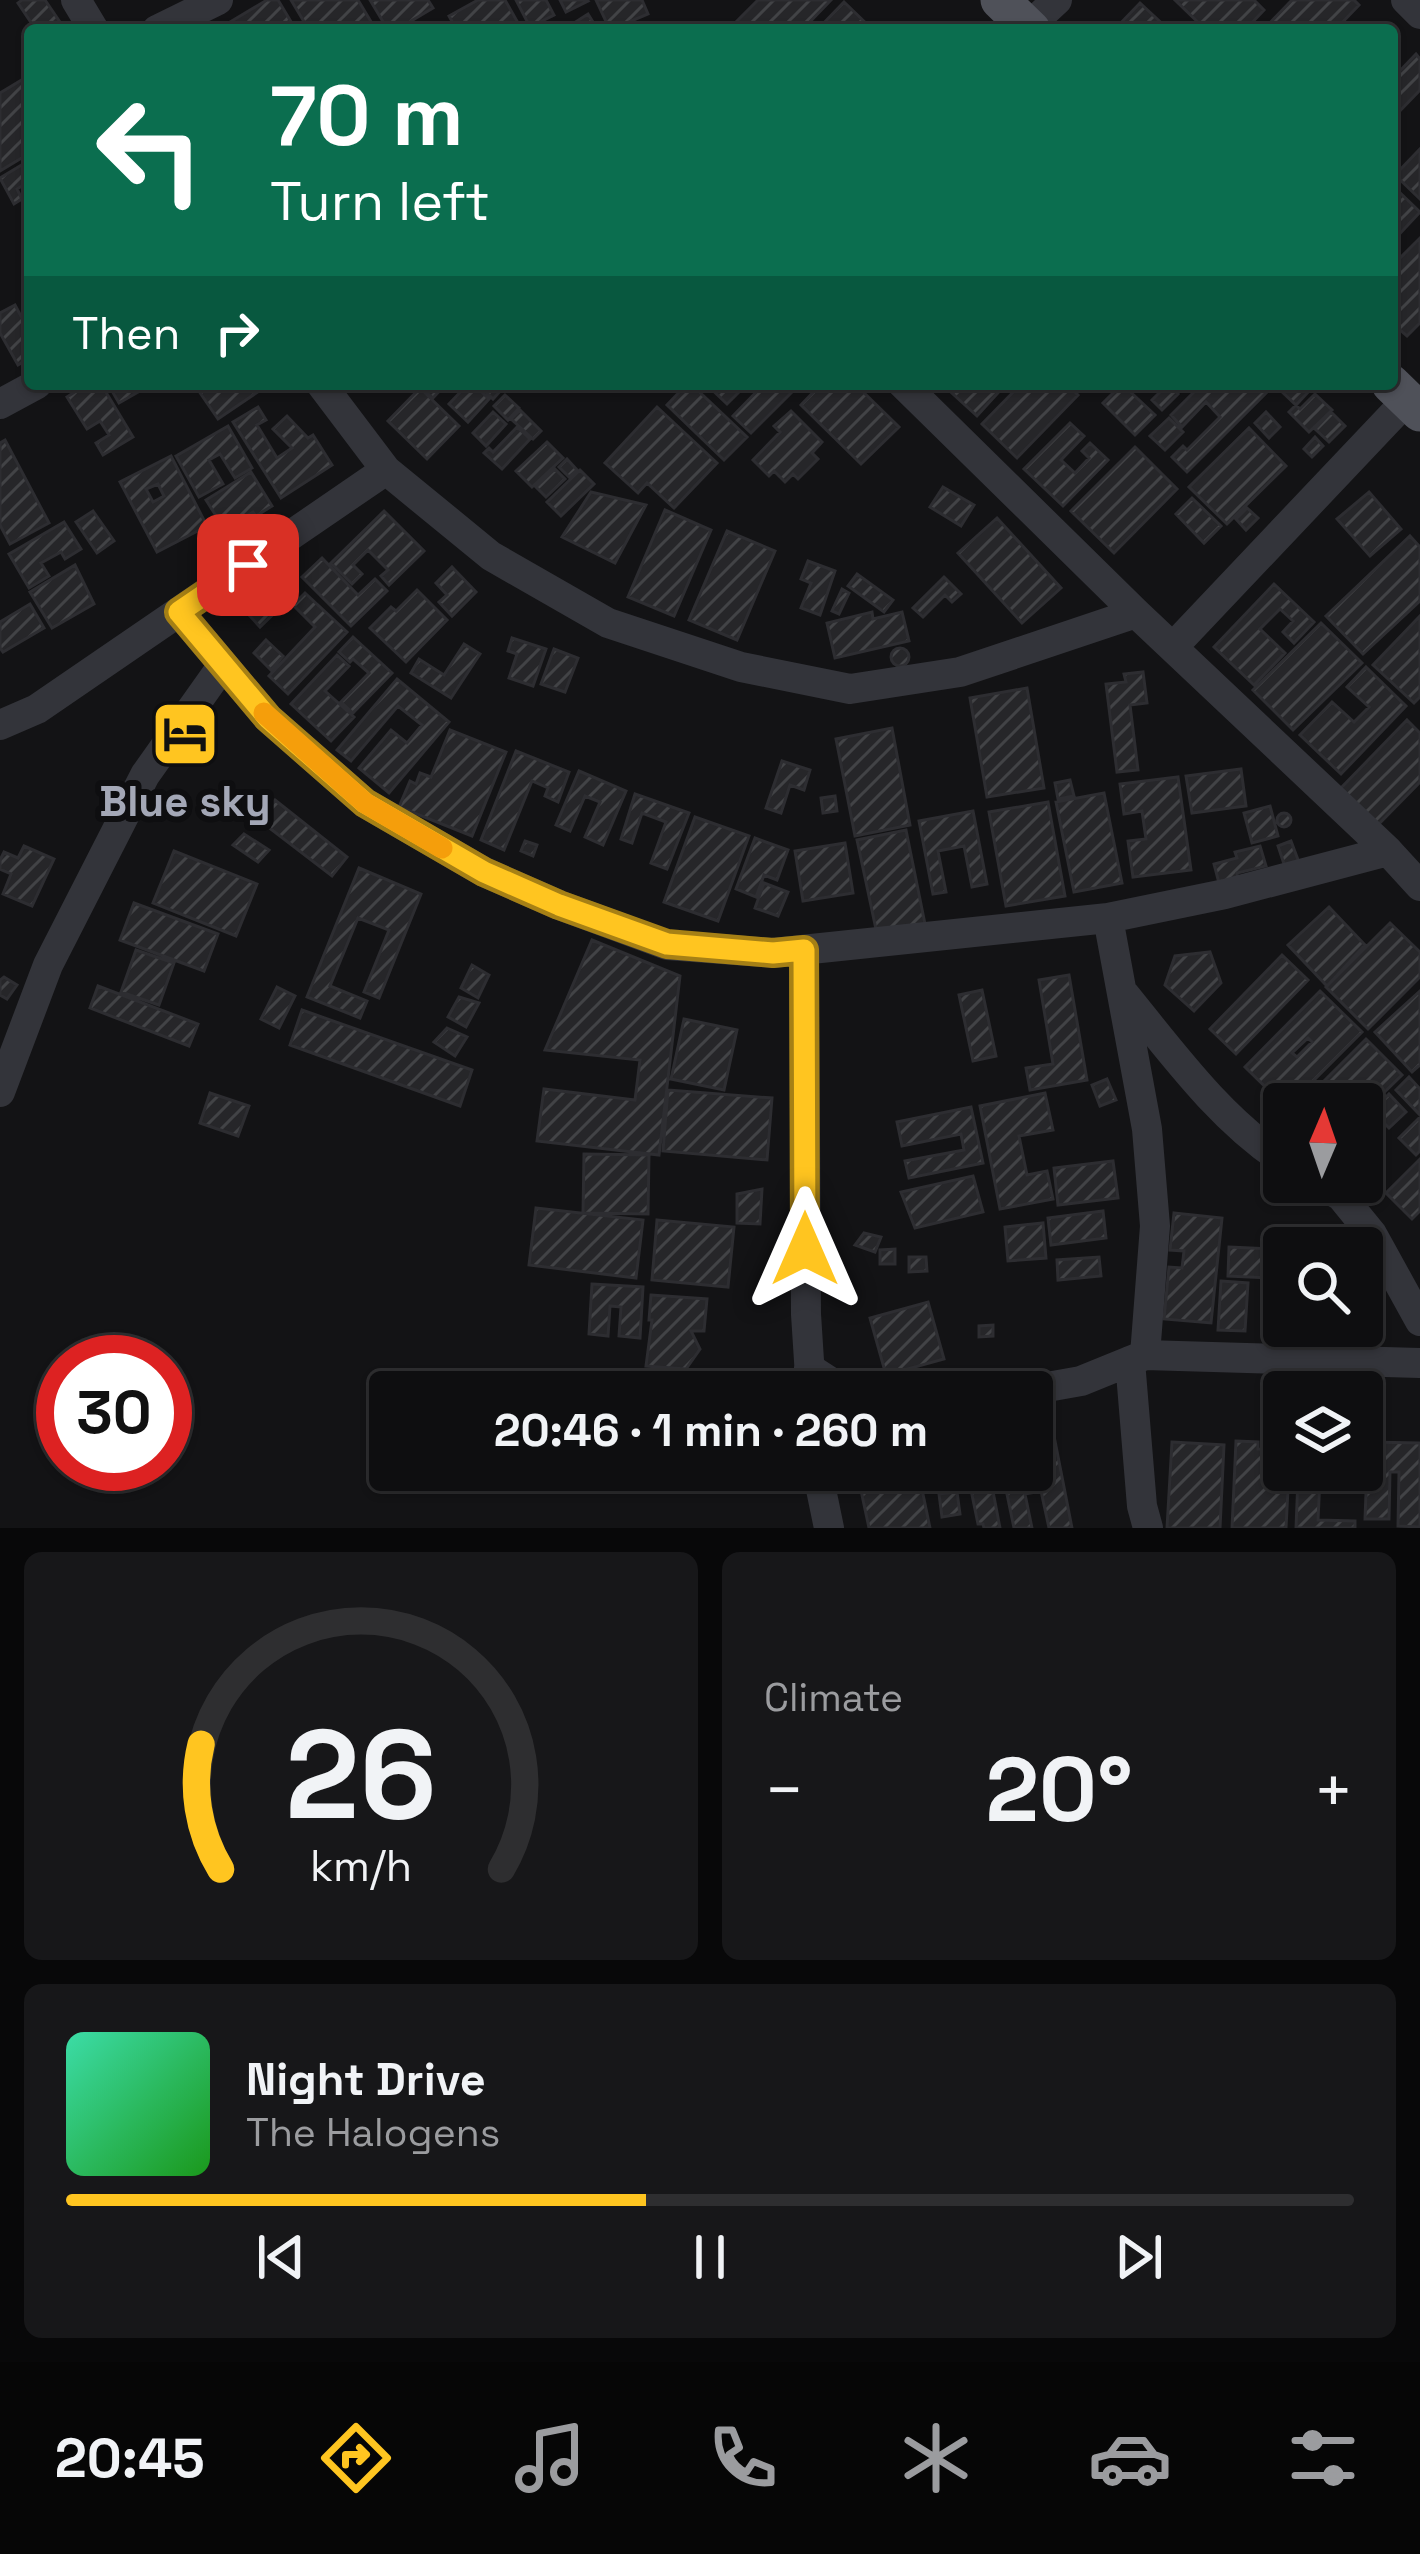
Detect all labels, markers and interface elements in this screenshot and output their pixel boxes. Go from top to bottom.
text: 70 m [270,62,464,170]
icon: left [72,72,228,228]
text: Turn left [270,167,490,236]
icon: right [204,300,270,366]
text: Then [72,305,180,362]
pin [197,514,299,616]
icon: arrive [215,532,281,598]
hotel icon: Blue sky [150,699,220,769]
place label: Blue sky [99,775,271,828]
north arrow [1263,1083,1383,1203]
map controls [1263,1083,1383,1491]
position arrow [742,1186,868,1312]
button: search [1263,1227,1383,1347]
speed limit sign: 30 [36,1335,192,1491]
button: layers [1263,1371,1383,1491]
text: 20:46 · 1 min · 260 m [494,1402,928,1459]
text: Climate [764,1673,903,1722]
text: 26 [285,1695,437,1854]
text: 20° [985,1732,1133,1847]
text: − [764,1748,805,1832]
text: + [1313,1748,1354,1832]
text: km/h [310,1839,412,1894]
text: Night Drive [246,2051,486,2108]
text: The Halogens [246,2108,500,2157]
icon: previous [248,2224,314,2290]
icon: pause [677,2224,743,2290]
icon: next [1106,2224,1172,2290]
icon: directions [314,2416,398,2500]
icon: music [508,2416,592,2500]
icon: phone [701,2416,785,2500]
icon: climate [894,2416,978,2500]
icon: car [1088,2416,1172,2500]
icon: filters [1281,2416,1365,2500]
text: 20:45 [55,2424,205,2493]

